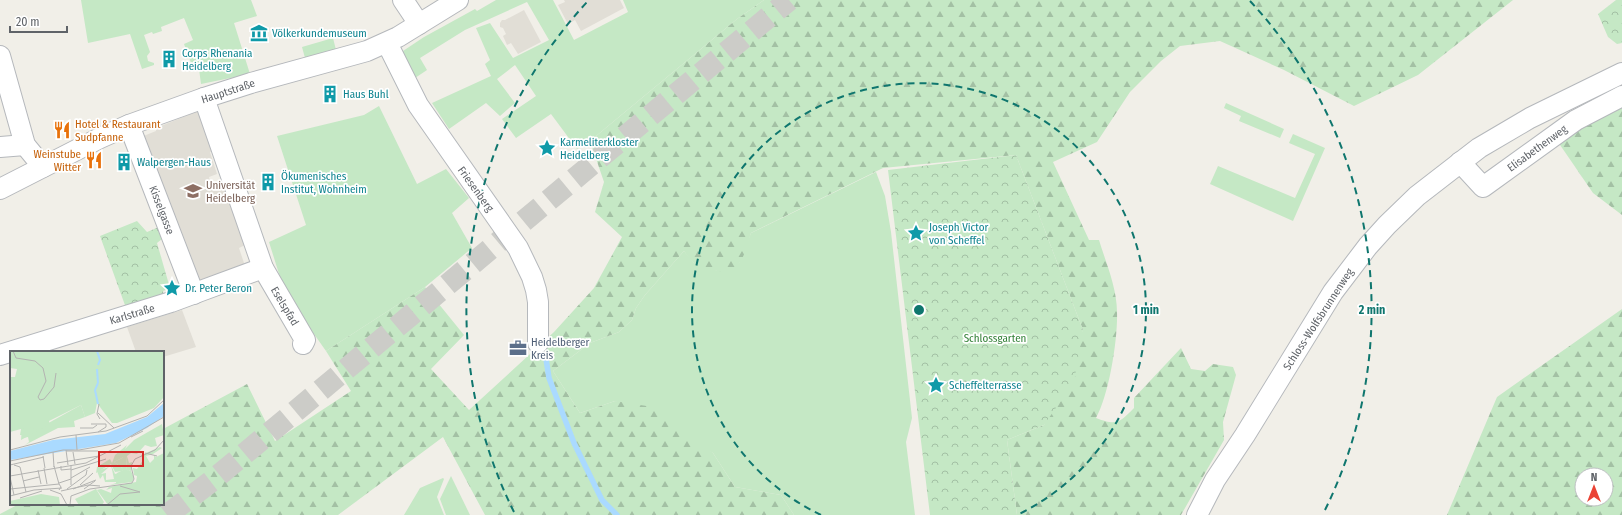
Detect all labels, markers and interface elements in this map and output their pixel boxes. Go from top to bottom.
scale bar [10,8,67,34]
text: 20 m [16,15,40,29]
museum icon: Völkerkundemuseum [249,23,269,43]
place label: Völkerkundemuseum [272,27,367,40]
place label: Corps Rhenania Heidelberg [182,47,253,73]
building icon: Corps Rhenania Heidelberg [159,49,179,69]
street label: Hauptstraße [200,77,257,106]
building icon: Haus Buhl [320,84,340,104]
place label: Haus Buhl [343,88,389,101]
place label: Hotel & Restaurant Sudpfanne [75,118,161,144]
restaurant icon: Hotel & Restaurant Sudpfanne [52,120,72,140]
street label: Elisabethenweg [1505,122,1570,174]
place label: Karmeliterkloster Heidelberg [560,136,639,162]
place icon: Karmeliterkloster Heidelberg [537,138,557,158]
place label: Weinstube Witter [34,148,81,174]
restaurant icon: Weinstube Witter [84,150,104,170]
building icon: Walpergen-Haus [114,152,134,172]
place label: Walpergen-Haus [137,156,211,169]
street label: Friesenberg [455,164,497,215]
place label: Ökumenisches Institut, Wohnheim [281,170,367,196]
building icon: Ökumenisches Institut, Wohnheim [258,172,278,192]
place label: Universität Heidelberg [206,179,256,205]
school or university icon: Universität Heidelberg [183,181,203,201]
street label: Kisselgasse [146,184,177,236]
place label: Joseph Victor von Scheffel [929,221,988,247]
place icon: Joseph Victor von Scheffel [906,223,926,243]
street label: Schloss-Wolfsbrunnenweg [1281,265,1357,373]
place icon: Dr. Peter Beron [162,278,182,298]
place label: Dr. Peter Beron [185,282,252,295]
street label: Eselspfad [268,284,301,328]
street label: Karlstraße [108,301,156,327]
centre of rings [912,303,926,317]
text: 1 min [1133,303,1159,317]
text: 2 min [1358,303,1385,317]
park label: Schlossgarten [964,332,1026,345]
place label: Heidelberger Kreis [531,336,590,362]
office icon: Heidelberger Kreis [508,338,528,358]
inset map [10,351,164,505]
place icon: Scheffelterrasse [926,375,946,395]
place label: Scheffelterrasse [949,379,1022,392]
north arrow [1574,467,1614,507]
text: N [1591,471,1597,484]

